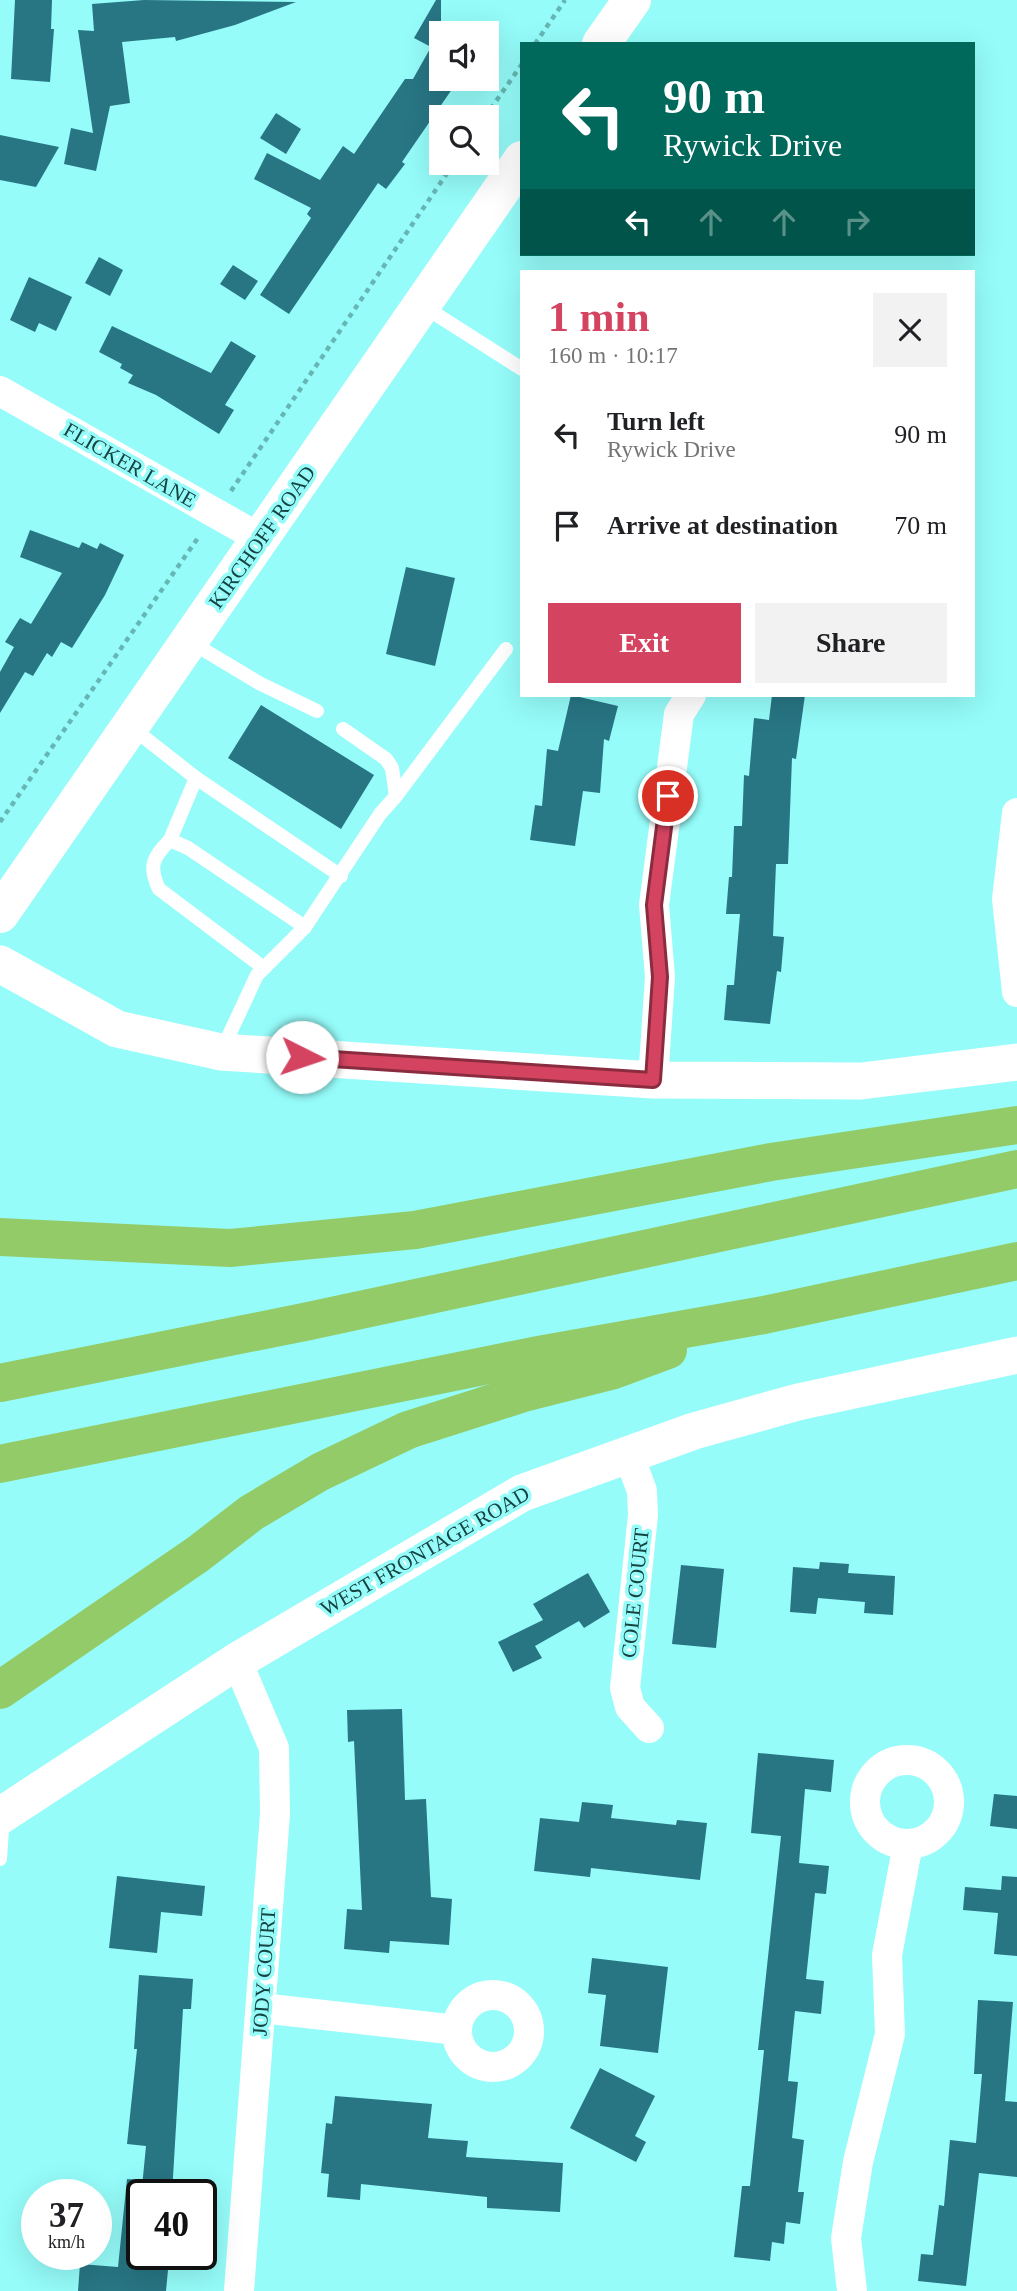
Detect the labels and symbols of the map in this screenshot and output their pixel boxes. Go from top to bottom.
street label: FLICKER LANE [60,417,200,513]
street label: KIRCHOFF ROAD [204,461,320,613]
pin [638,766,698,826]
position arrow [265,1020,339,1094]
street label: WEST FRONTAGE ROAD [316,1481,534,1621]
street label: COLE COURT [616,1527,654,1659]
street label: JODY COURT [248,1907,280,2037]
speed limit sign: 40 [126,2179,217,2270]

